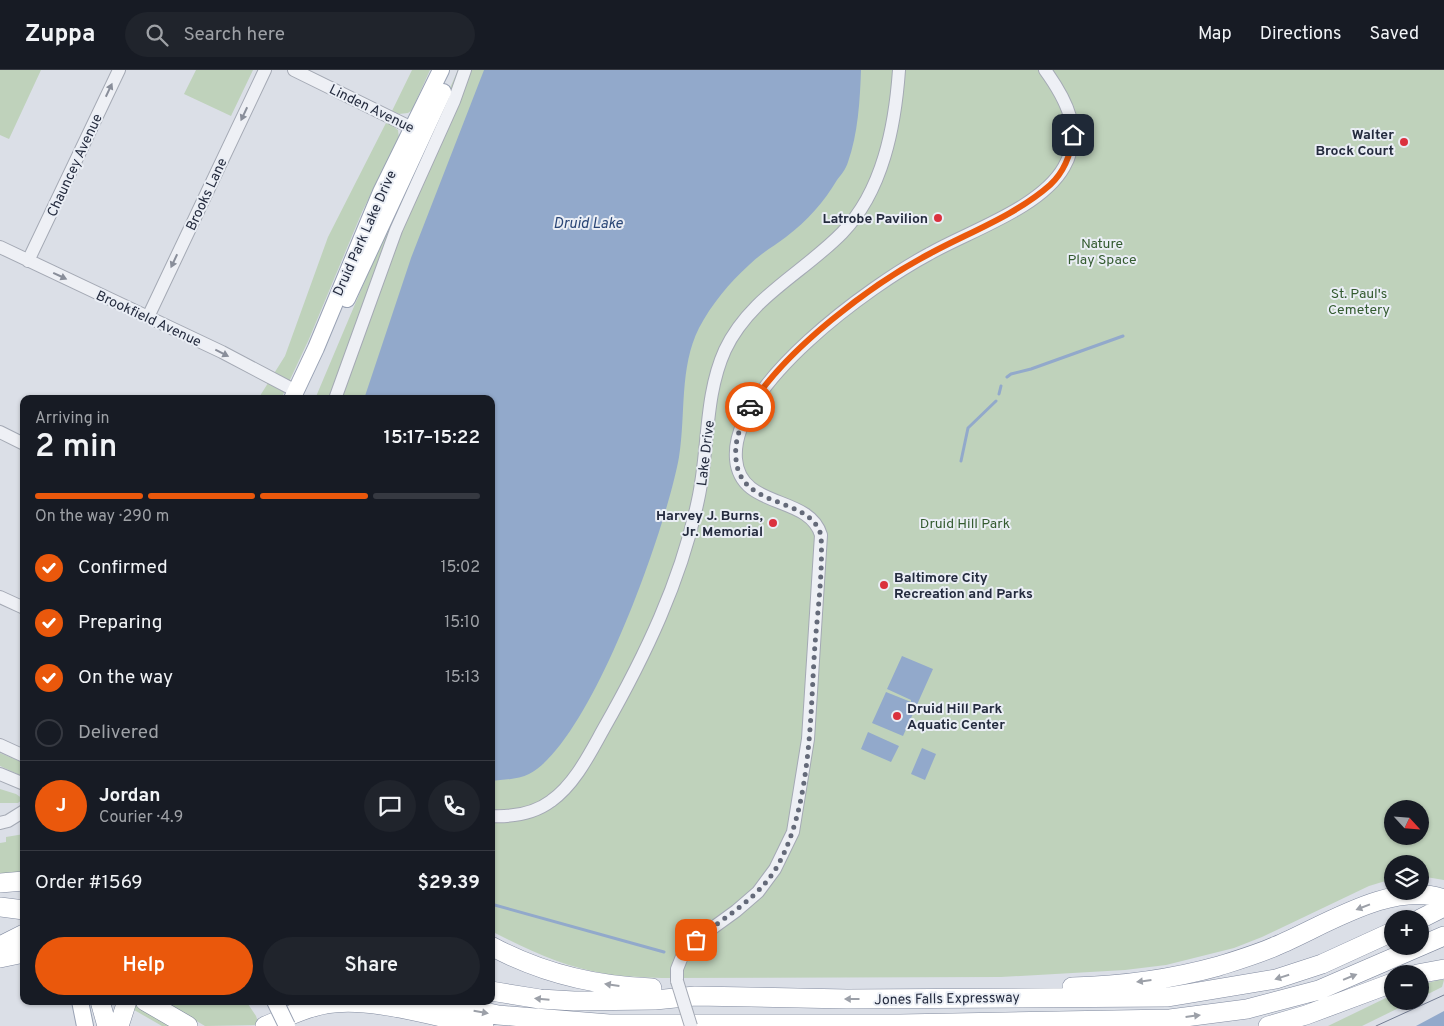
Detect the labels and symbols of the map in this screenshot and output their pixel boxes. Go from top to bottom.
street label: Linden Avenue [326,81,417,137]
one-way arrow [106,83,114,97]
one-way arrow [240,107,248,121]
street label: Chauncey Avenue [44,111,107,220]
pin [1052,114,1094,156]
place label: Walter Brock Court [1315,127,1394,160]
marker: Walter Brock Court [1398,136,1410,148]
street label: Brooks Lane [183,156,232,234]
street label: Druid Park Lake Drive [330,168,401,299]
place label: Latrobe Pavilion [822,211,928,228]
marker: Latrobe Pavilion [932,212,944,224]
water label: Druid Lake [553,215,623,234]
park label: Nature Play Space [1067,236,1137,269]
one-way arrow [170,254,178,268]
one-way arrow [53,272,67,280]
park label: St. Paul's Cemetery [1328,286,1390,319]
street label: Brookfield Avenue [93,288,204,351]
one-way arrow [215,349,230,357]
courier [725,382,775,432]
street label: Lake Drive [694,419,719,487]
place label: Harvey J. Burns, Jr. Memorial [656,508,763,541]
park label: Druid Hill Park [920,516,1010,533]
marker: Harvey J. Burns, Jr. Memorial [767,517,779,529]
place label: Baltimore City Recreation and Parks [894,570,1033,603]
marker: Baltimore City Recreation and Parks [878,579,890,591]
place label: Druid Hill Park Aquatic Center [907,701,1005,734]
marker: Druid Hill Park Aquatic Center [891,710,903,722]
north arrow [1384,800,1429,845]
one-way arrow [1355,903,1370,911]
pin [675,919,717,961]
one-way arrow [1275,973,1290,981]
one-way arrow [1343,973,1358,981]
one-way arrow [1135,977,1151,985]
one-way arrow [604,980,620,988]
street label: Jones Falls Expressway [874,990,1020,1009]
one-way arrow [533,994,549,1002]
one-way arrow [843,995,859,1003]
one-way arrow [474,1009,490,1017]
one-way arrow [1186,1012,1202,1020]

